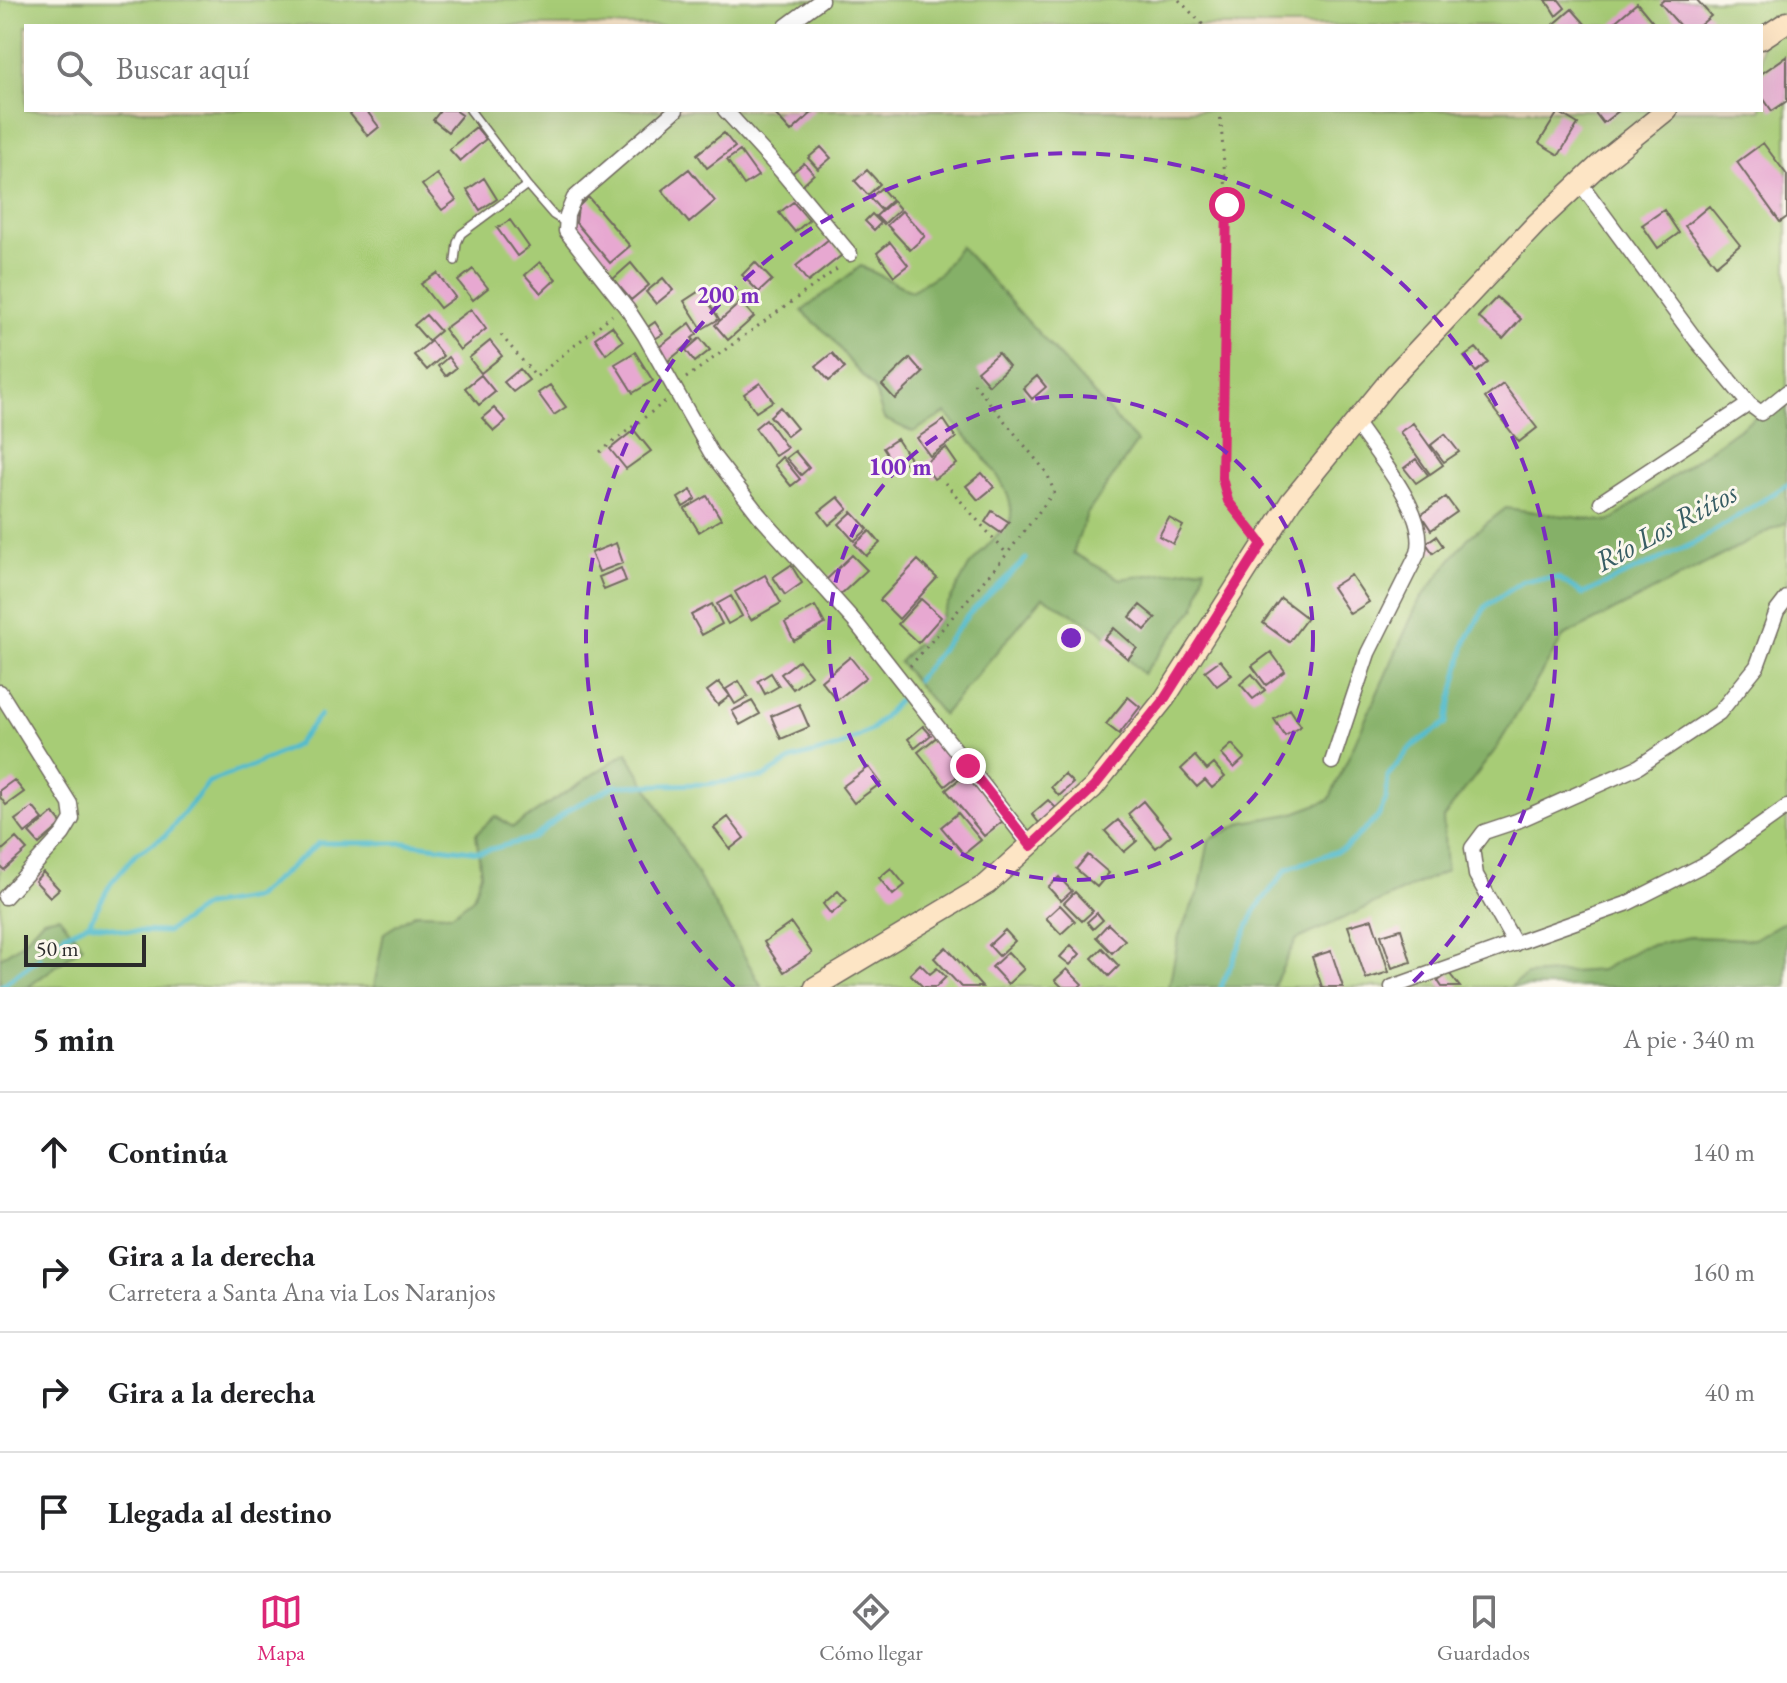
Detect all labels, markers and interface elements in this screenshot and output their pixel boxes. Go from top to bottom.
search box [24,24,1763,112]
icon: search [52,46,96,90]
text: Buscar aquí [116,49,250,88]
route start [1209,187,1245,223]
text: 200 m [696,279,760,310]
text: 100 m [868,451,932,482]
water label: Río Los Riítos [1588,472,1744,580]
centre of rings [1057,624,1085,652]
route end [950,748,986,784]
scale bar [24,931,146,967]
text: 50 m [36,934,79,963]
text: 5 min [32,1017,115,1061]
text: A pie · 340 m [1623,1022,1755,1056]
icon: ahead [32,1130,76,1174]
text: Continúa [108,1133,228,1172]
text: 140 m [1692,1135,1755,1169]
text: Gira a la derecha [108,1236,315,1275]
icon: right [32,1250,76,1294]
text: 160 m [1692,1255,1755,1289]
text: Carretera a Santa Ana via Los Naranjos [108,1275,496,1309]
icon: right [32,1370,76,1414]
text: Gira a la derecha [108,1373,315,1412]
text: 40 m [1705,1375,1755,1409]
icon: arrive [32,1490,76,1534]
text: Llegada al destino [108,1493,332,1532]
tab: Mapa [257,1590,305,1667]
tab: Cómo llegar [819,1590,923,1667]
tab: Guardados [1437,1590,1530,1667]

